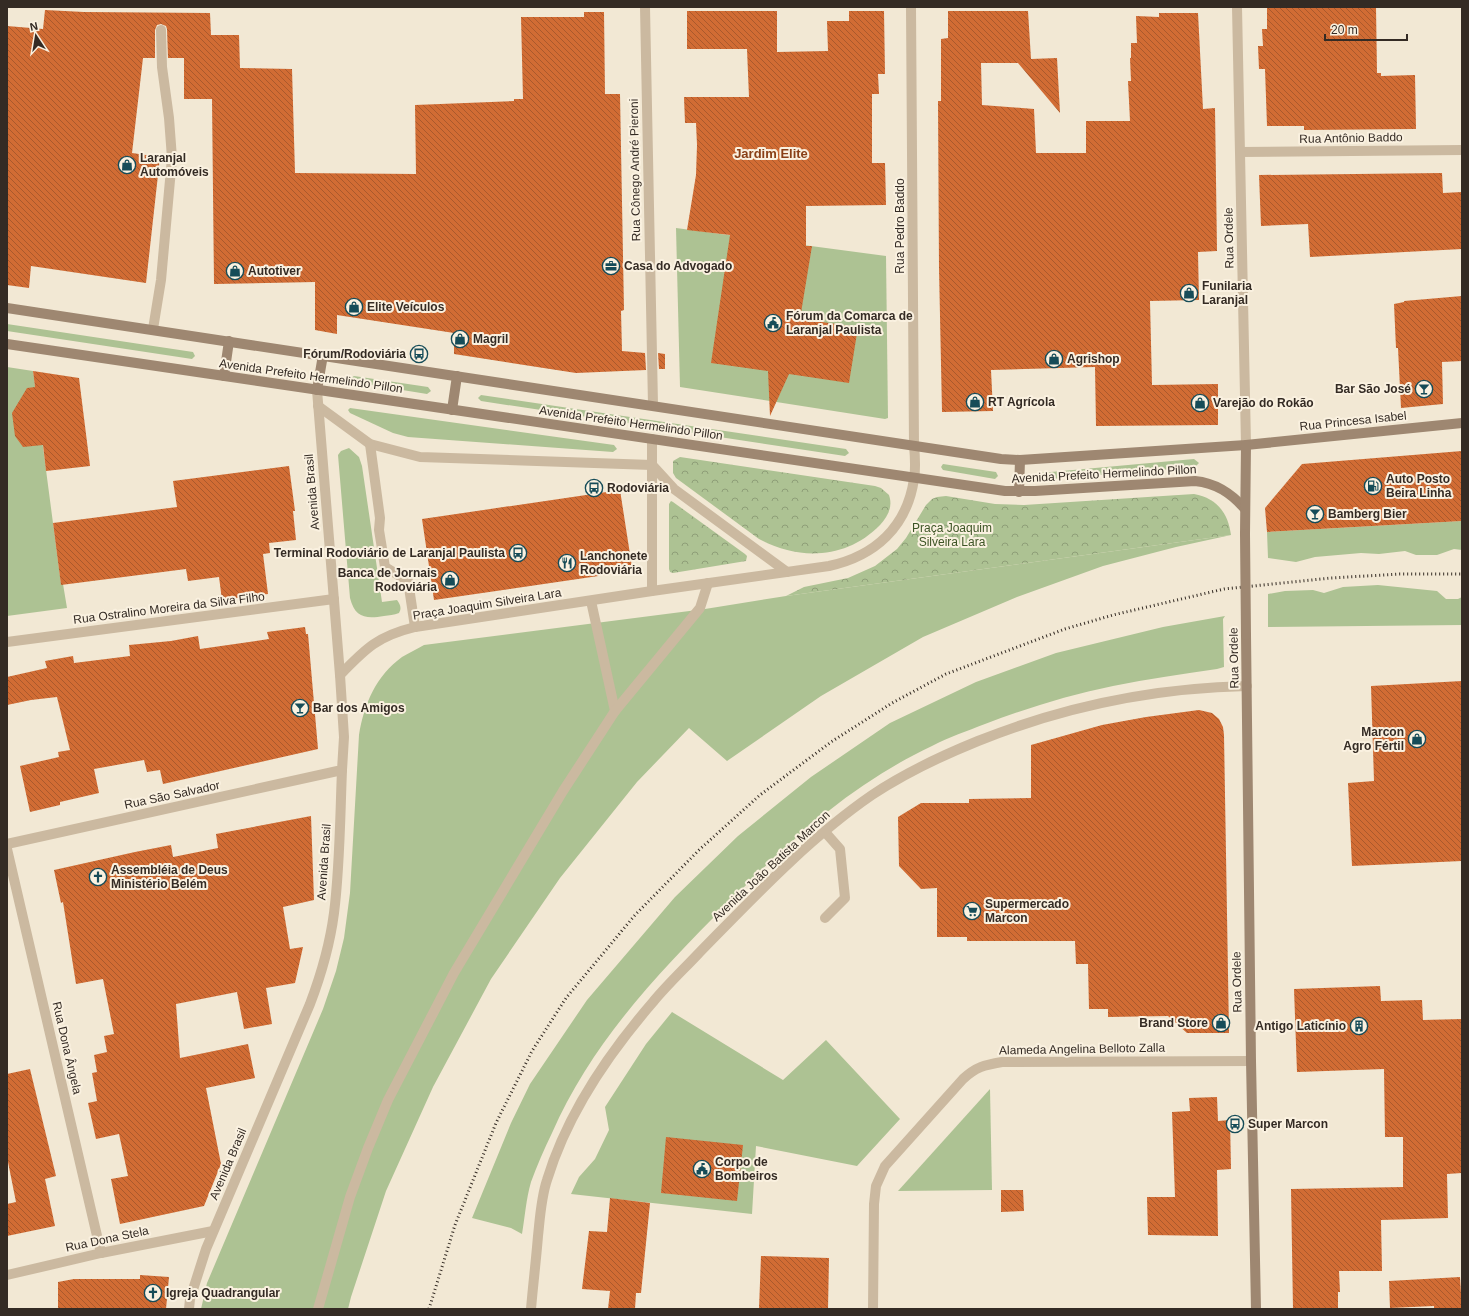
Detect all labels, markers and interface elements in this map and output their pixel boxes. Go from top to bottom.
north arrow [16,16,56,56]
scale bar [1325,16,1407,42]
text: N [29,20,39,33]
text: 20 m [1331,23,1358,37]
street label: Rua Cônego André Pieroni [627,99,643,241]
street label: Rua Antônio Baddo [1299,130,1403,146]
district label: Jardim Elite [734,146,808,161]
place label: Laranjal Automóveis [140,151,209,179]
shop icon: Laranjal Automóveis [117,155,137,175]
street label: Rua Pedro Baddo [893,178,907,274]
street label: Rua Ordele [1221,207,1237,269]
office icon: Casa do Advogado [601,256,621,276]
place label: Casa do Advogado [624,259,732,273]
shop icon: Autotiver [225,261,245,281]
place label: Autotiver [248,264,301,278]
place label: Funilaria Laranjal [1202,279,1252,307]
shop icon: Funilaria Laranjal [1179,283,1199,303]
shop icon: Elite Veículos [344,297,364,317]
place label: Elite Veículos [367,300,445,314]
place label: Fórum da Comarca de Laranjal Paulista [786,309,913,337]
public building icon: Fórum da Comarca de Laranjal Paulista [763,313,783,333]
shop icon: Magril [450,329,470,349]
place label: Magril [473,332,508,346]
bus stop icon: Fórum/Rodoviária [409,344,429,364]
place label: Fórum/Rodoviária [303,347,406,361]
shop icon: Agrishop [1044,349,1064,369]
place label: Agrishop [1067,352,1120,366]
street label: Avenida Prefeito Hermelindo Pillon [218,356,404,396]
bar icon: Bar São José [1414,379,1434,399]
place label: Bar São José [1335,382,1411,396]
shop icon: RT Agrícola [965,392,985,412]
shop icon: Varejão do Rokão [1190,393,1210,413]
place label: RT Agrícola [988,395,1055,409]
place label: Varejão do Rokão [1213,396,1314,410]
street label: Avenida Prefeito Hermelindo Pillon [538,403,724,443]
street label: Rua Princesa Isabel [1299,408,1407,434]
street label: Avenida Brasil [302,453,322,531]
street label: Avenida Prefeito Hermelindo Pillon [1011,462,1197,486]
place label: Auto Posto Beira Linha [1386,472,1452,500]
fuel station icon: Auto Posto Beira Linha [1363,476,1383,496]
bus stop icon: Rodoviária [584,478,604,498]
place label: Rodoviária [607,481,669,495]
bar icon: Bamberg Bier [1305,504,1325,524]
place label: Bamberg Bier [1328,507,1407,521]
park label: Praça Joaquim Silveira Lara [912,521,992,549]
bus stop icon: Terminal Rodoviário de Laranjal Paulista [508,543,528,563]
place label: Terminal Rodoviário de Laranjal Paulista [274,546,505,560]
place label: Lanchonete Rodoviária [580,549,648,577]
restaurant icon: Lanchonete Rodoviária [557,553,577,573]
place label: Banca de Jornais Rodoviária [338,566,437,594]
shop icon: Banca de Jornais Rodoviária [440,570,460,590]
street label: Praça Joaquim Silveira Lara [412,585,563,623]
street label: Rua Ostralino Moreira da Silva Filho [72,589,266,627]
street label: Rua Ordele [1226,627,1242,689]
bar icon: Bar dos Amigos [290,698,310,718]
place label: Bar dos Amigos [313,701,405,715]
place label: Marcon Agro Fértil [1343,725,1404,753]
shop icon: Marcon Agro Fértil [1407,729,1427,749]
street label: Rua São Salvador [123,778,221,812]
street label: Avenida João Batista Marcon [709,808,833,924]
street label: Avenida Brasil [314,823,334,901]
place label: Assembléia de Deus Ministério Belém [111,863,228,891]
church icon: Assembléia de Deus Ministério Belém [88,867,108,887]
place label: Supermercado Marcon [985,897,1069,925]
supermarket icon: Supermercado Marcon [962,901,982,921]
street label: Rua Ordele [1229,951,1245,1013]
street label: Rua Dona Ângela [50,1000,86,1096]
shop icon: Brand Store [1211,1013,1231,1033]
place label: Brand Store [1139,1016,1208,1030]
building icon: Antigo Laticínio [1349,1016,1369,1036]
place label: Antigo Laticínio [1255,1019,1346,1033]
street label: Alameda Angelina Belloto Zalla [999,1041,1165,1057]
bus stop icon: Super Marcon [1225,1114,1245,1134]
place label: Super Marcon [1248,1117,1328,1131]
street label: Avenida Brasil [207,1126,249,1202]
place label: Corpo de Bombeiros [715,1155,778,1183]
public building icon: Corpo de Bombeiros [692,1159,712,1179]
street label: Rua Dona Stela [64,1223,150,1255]
church icon: Igreja Quadrangular [143,1283,163,1303]
place label: Igreja Quadrangular [166,1286,280,1300]

